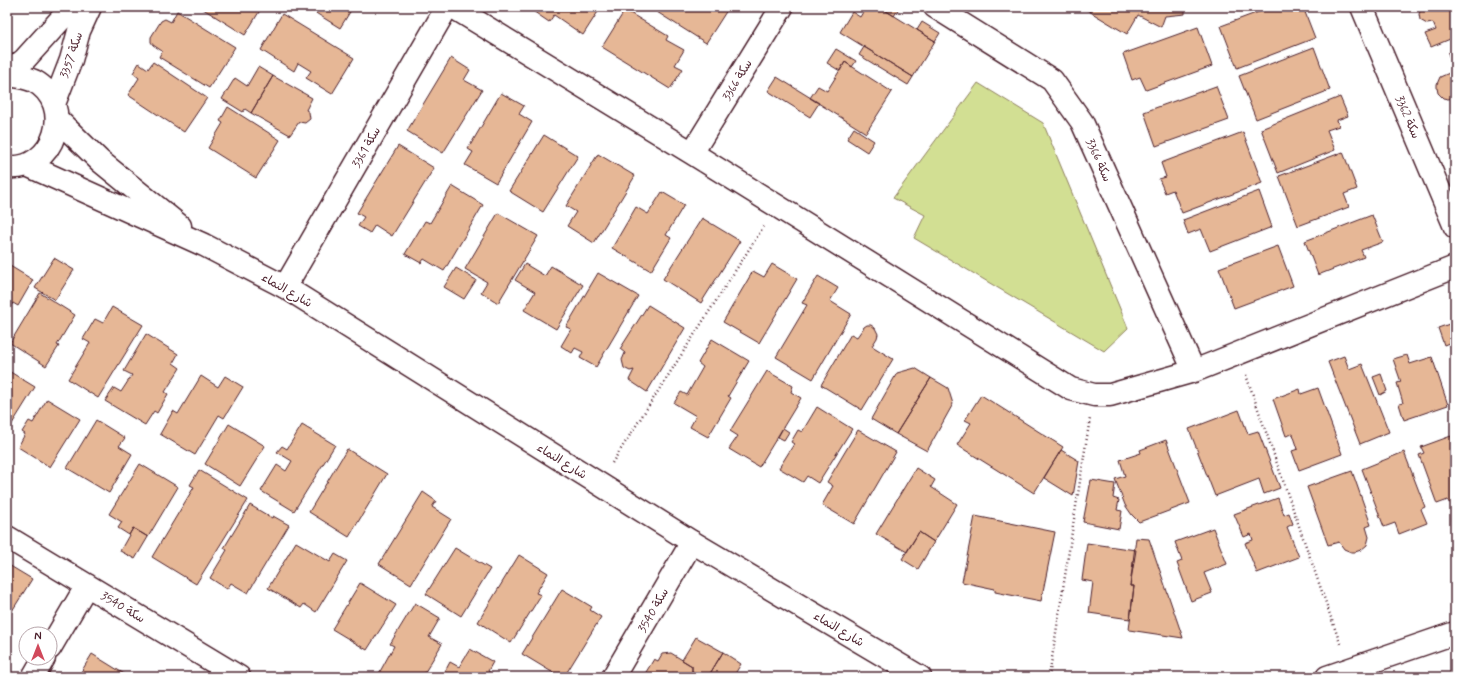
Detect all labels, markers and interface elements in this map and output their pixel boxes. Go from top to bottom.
street label: سكة 3357 [57,30,87,80]
street label: سكة 3366 [719,57,756,104]
street label: سكة 3362 [1391,93,1423,141]
street label: سكة 3361 [349,124,385,171]
street label: سكة 3366 [1082,136,1115,184]
street label: شارع النماء [258,270,315,312]
street label: شارع النماء [533,440,590,484]
street label: سكة 3540 [635,585,673,636]
street label: سكة 3540 [97,588,148,627]
street label: شارع النماء [810,609,867,651]
north arrow [18,626,58,666]
text: N [34,630,42,644]

